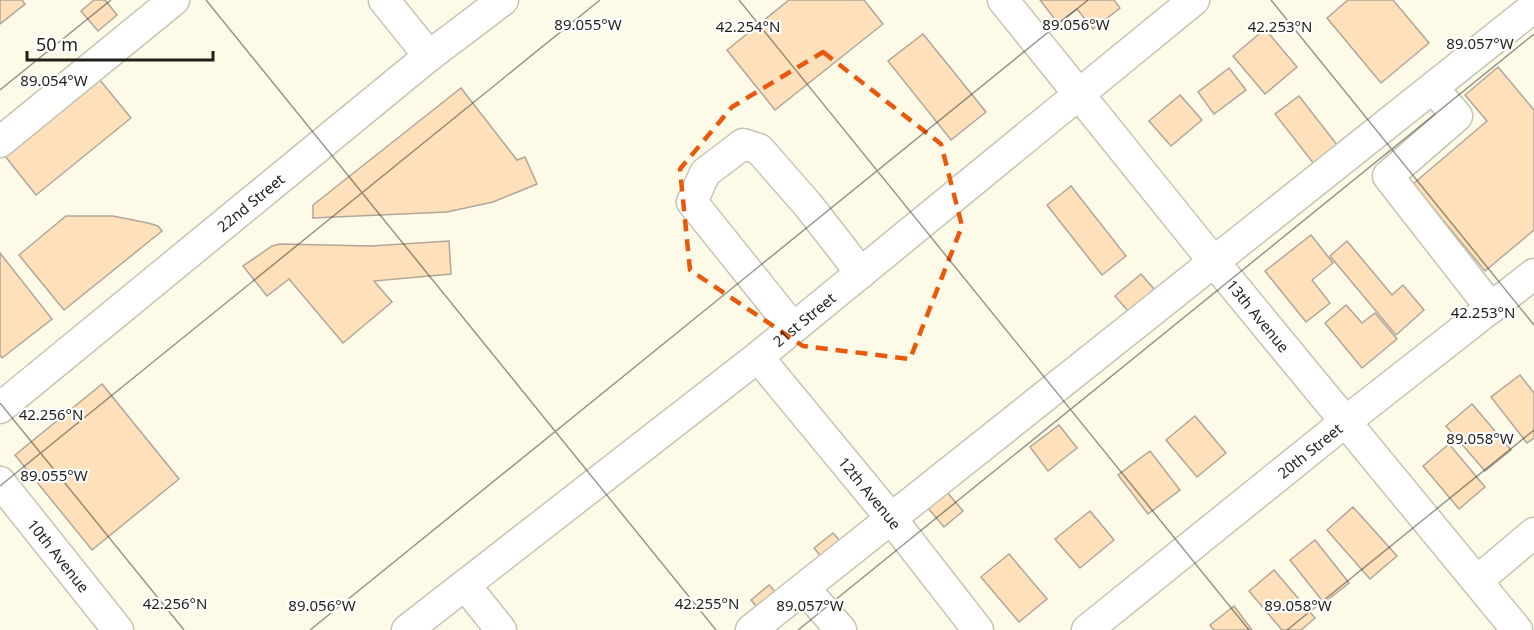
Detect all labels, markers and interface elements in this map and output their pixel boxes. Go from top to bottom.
text: 89.055°W [554,14,622,34]
text: 89.056°W [1042,14,1110,34]
text: 42.254°N [716,16,780,36]
text: 42.253°N [1248,16,1312,36]
scale bar [27,24,213,62]
text: 50 m [36,32,78,56]
text: 89.057°W [1446,33,1514,53]
text: 89.054°W [20,70,88,90]
street label: 22nd Street [213,169,289,236]
street label: 13th Avenue [1222,275,1294,356]
street label: 21st Street [768,287,840,351]
text: 42.253°N [1451,302,1515,322]
text: 42.256°N [19,404,83,424]
street label: 20th Street [1273,418,1347,483]
text: 89.058°W [1446,428,1514,448]
street label: 12th Avenue [834,452,906,533]
text: 89.055°W [20,465,88,485]
street label: 10th Avenue [23,515,94,596]
text: 42.256°N [143,593,207,613]
text: 42.255°N [675,593,739,613]
text: 89.056°W [288,595,356,615]
text: 89.057°W [776,595,844,615]
text: 89.058°W [1264,595,1332,615]

